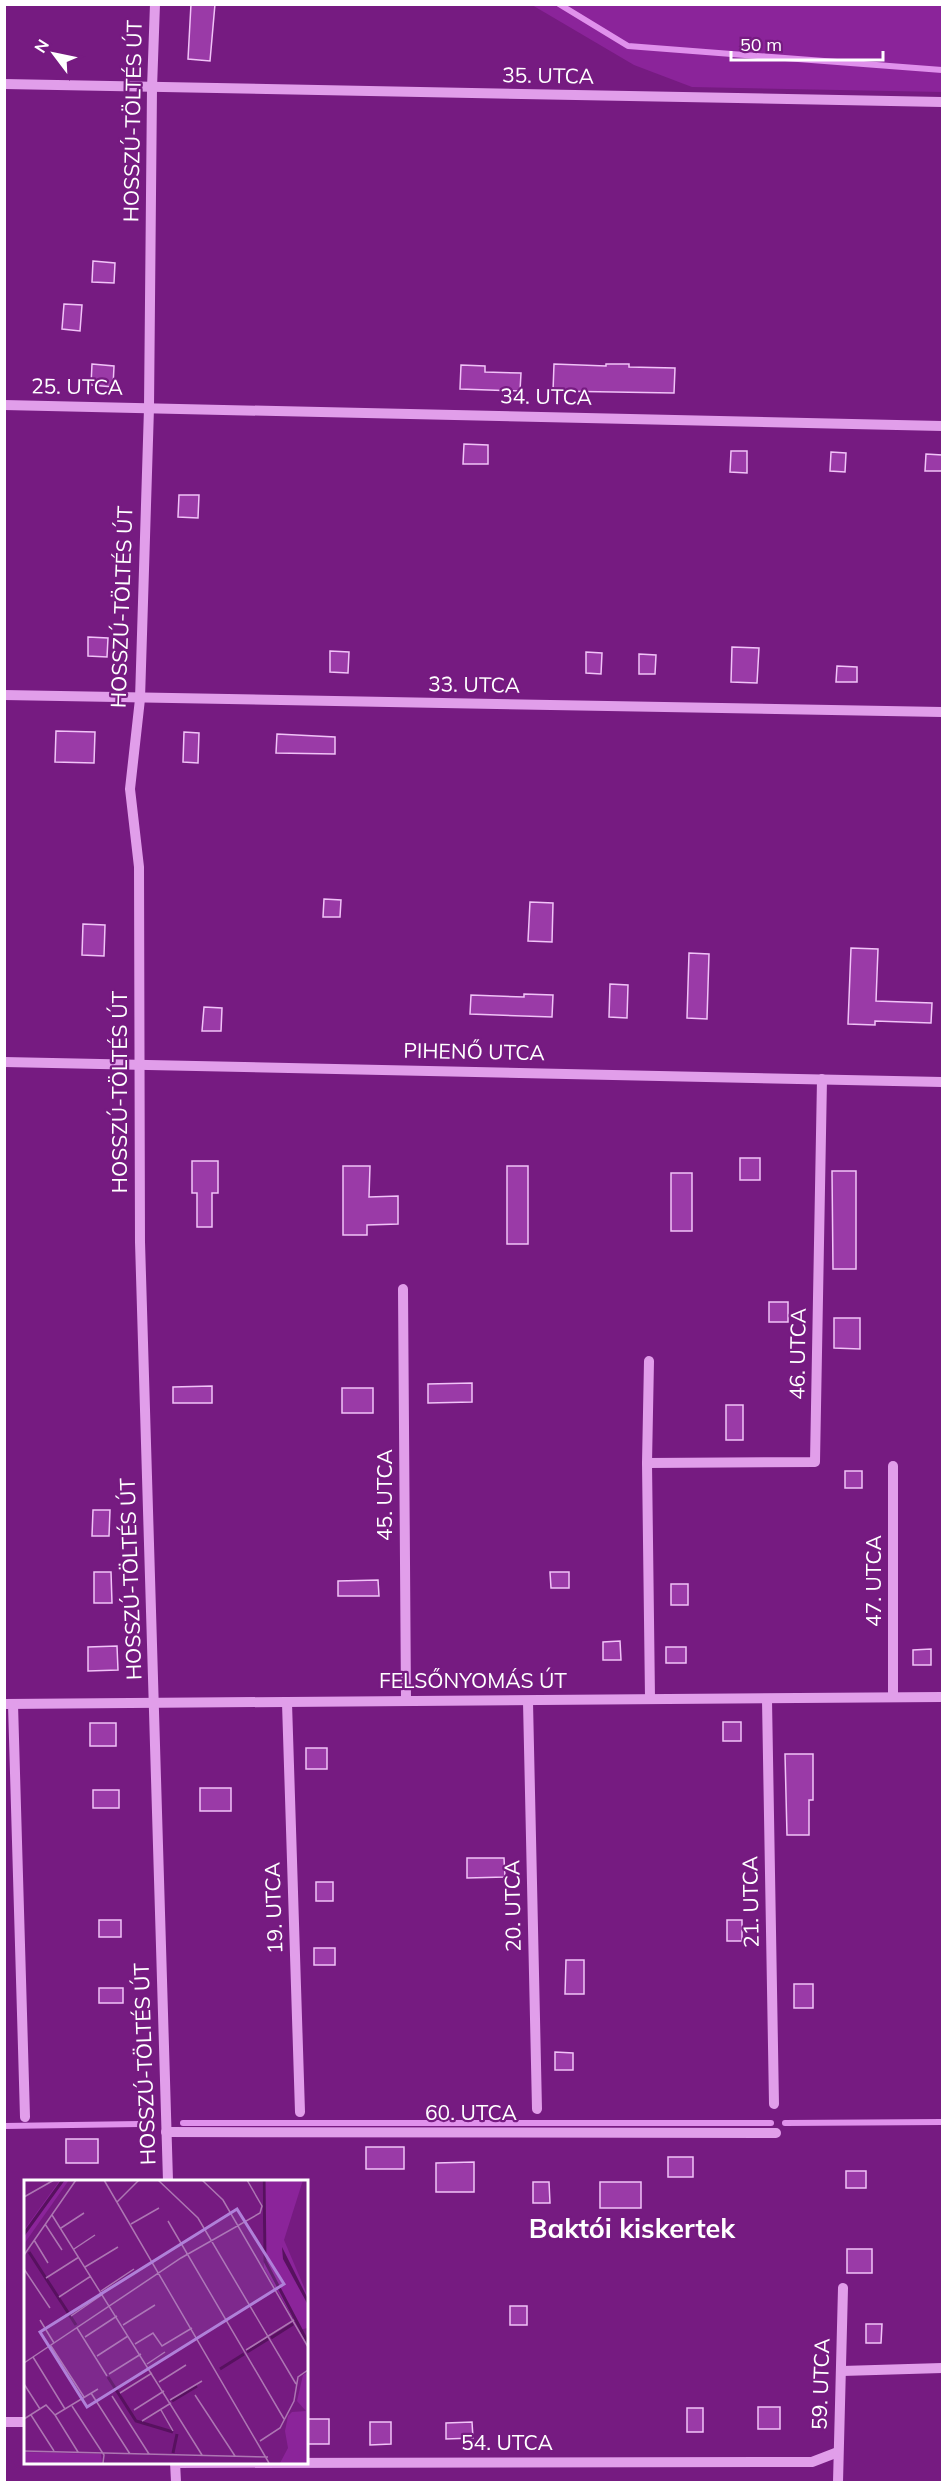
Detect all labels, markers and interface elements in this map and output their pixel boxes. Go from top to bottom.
street label: HOSSZÚ-TÖLTÉS ÚT [117,19,147,222]
north arrow [24,24,84,84]
scale bar [731,24,882,62]
text: 50 m [740,33,782,56]
text: N [30,36,53,56]
street label: 35. UTCA [502,61,595,89]
street label: 25. UTCA [31,372,124,400]
street label: 34. UTCA [500,382,593,410]
street label: HOSSZÚ-TÖLTÉS ÚT [104,505,138,709]
street label: 33. UTCA [428,670,521,698]
street label: HOSSZÚ-TÖLTÉS ÚT [106,991,132,1193]
street label: PIHENŐ UTCA [403,1037,546,1065]
street label: 46. UTCA [783,1307,811,1400]
street label: 45. UTCA [371,1448,397,1541]
street label: HOSSZÚ-TÖLTÉS ÚT [113,1477,147,1681]
street label: 47. UTCA [860,1534,886,1627]
street label: FELSŐNYOMÁS ÚT [379,1667,567,1693]
street label: 21. UTCA [736,1855,764,1948]
street label: 20. UTCA [498,1859,526,1952]
street label: 19. UTCA [258,1861,288,1954]
street label: HOSSZÚ-TÖLTÉS ÚT [127,1962,161,2166]
street label: 60. UTCA [425,2099,518,2125]
inset map [24,2180,308,2463]
district label: Baktói kiskertek [529,2211,736,2245]
street label: 59. UTCA [805,2337,835,2430]
street label: 54. UTCA [461,2429,554,2455]

